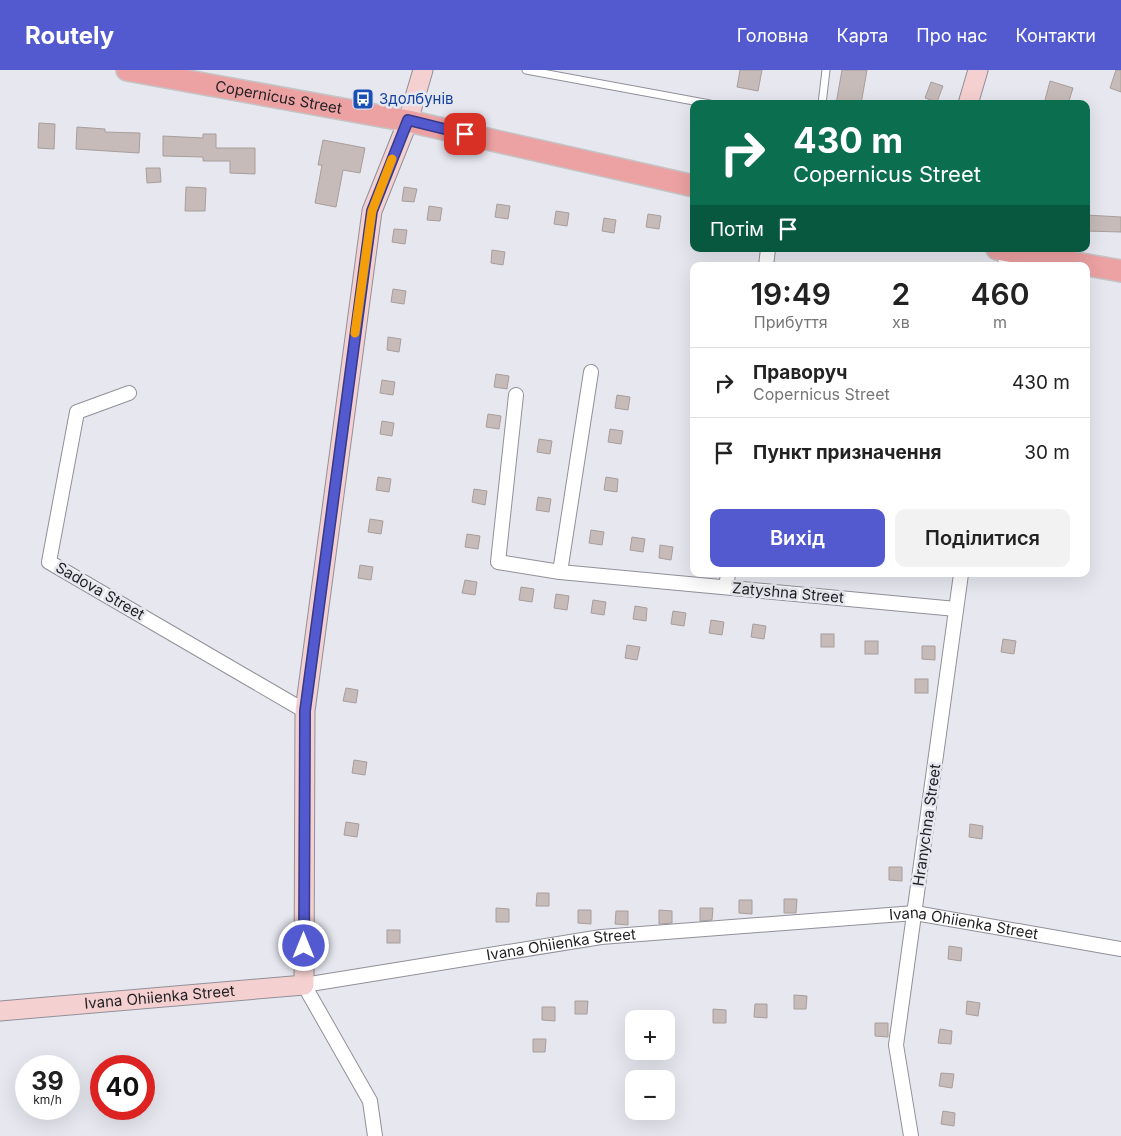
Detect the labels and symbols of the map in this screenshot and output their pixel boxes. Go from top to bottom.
street label: Copernicus Street [214,76,343,118]
bus stop icon: Здолбунів [351,87,375,111]
place label: Здолбунів [379,89,454,108]
pin [444,113,486,155]
street label: Sadova Street [53,558,148,624]
street label: Zatyshna Street [731,578,845,607]
street label: Hranychna Street [909,762,945,887]
street label: Ivana Ohiienka Street [888,903,1040,943]
position arrow [277,919,329,971]
street label: Ivana Ohiienka Street [485,924,636,964]
street label: Ivana Ohiienka Street [83,981,235,1013]
speed limit sign: 40 [90,1055,155,1120]

